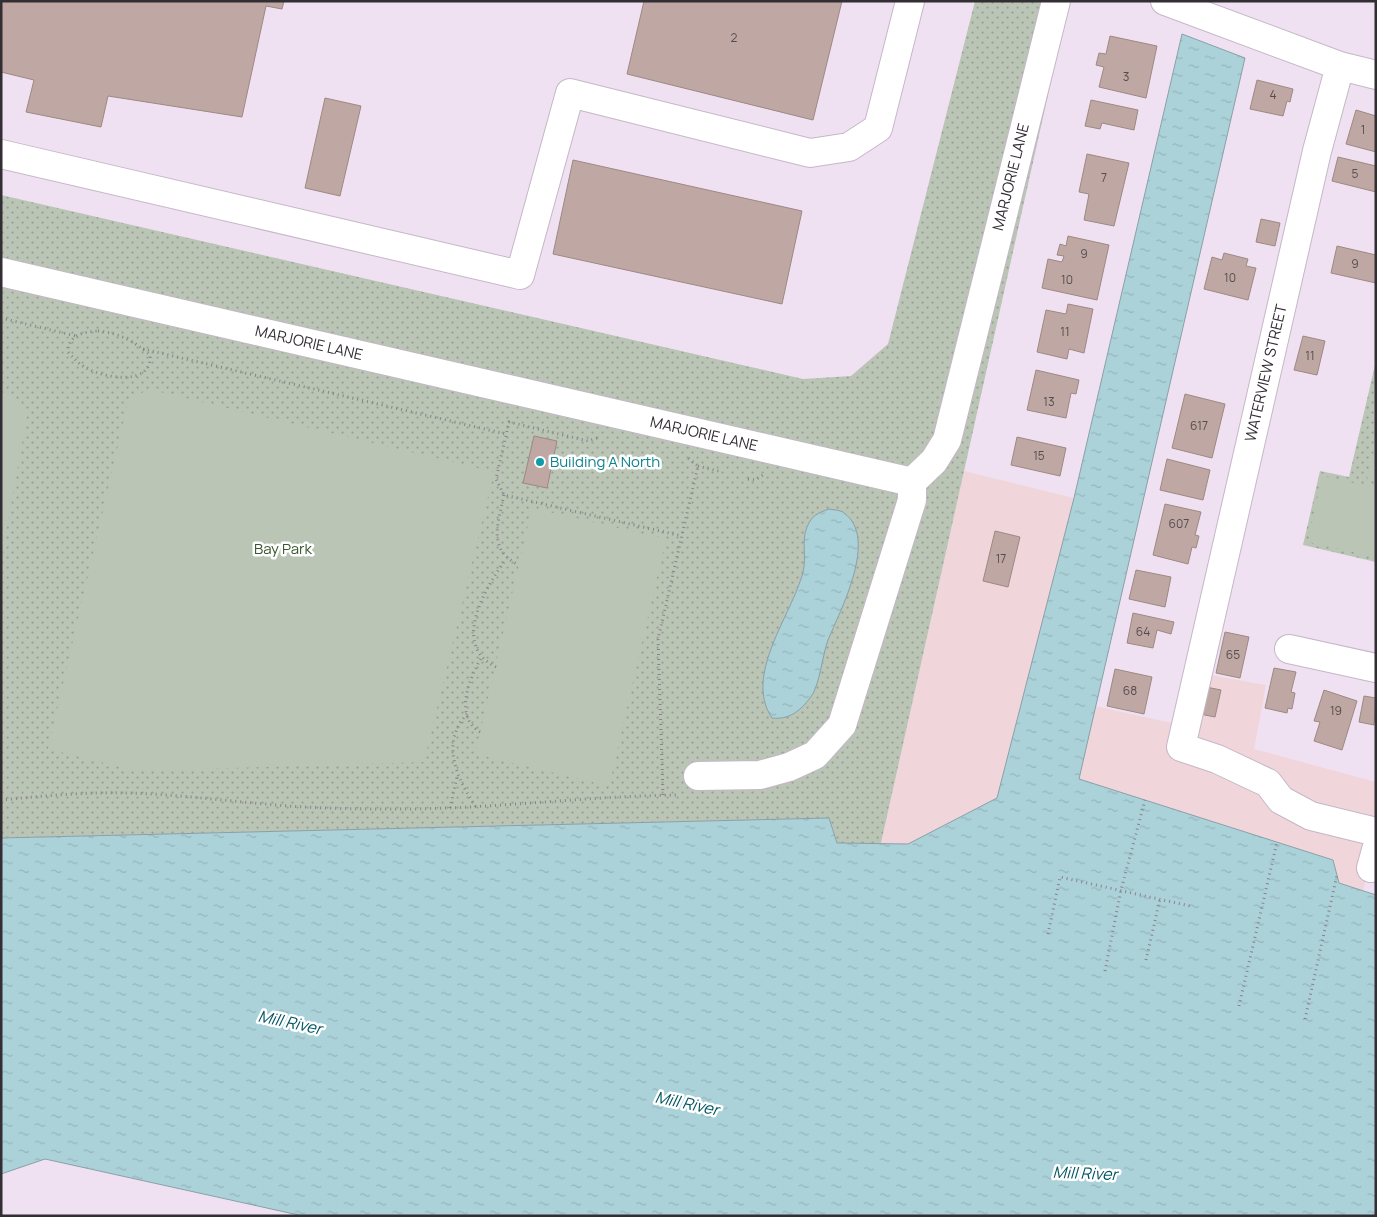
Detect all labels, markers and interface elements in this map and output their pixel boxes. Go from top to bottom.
house number: 2 [731,29,738,46]
house number: 3 [1123,68,1129,85]
house number: 4 [1269,86,1277,103]
street label: MARJORIE LANE [987,121,1034,233]
house number: 1 [1361,121,1365,138]
house number: 5 [1352,165,1359,182]
house number: 7 [1101,169,1107,186]
house number: 9 [1080,245,1088,262]
house number: 9 [1351,255,1359,272]
house number: 10 [1224,269,1236,286]
house number: 10 [1061,271,1073,288]
street label: WATERVIEW STREET [1239,302,1292,444]
street label: MARJORIE LANE [253,320,365,365]
house number: 11 [1060,323,1070,340]
house number: 11 [1305,347,1315,364]
house number: 13 [1043,393,1055,410]
street label: MARJORIE LANE [648,411,760,456]
house number: 617 [1190,417,1208,434]
house number: 15 [1033,447,1045,464]
place label: Building A North [550,451,660,472]
marker: Building A North [534,456,546,468]
house number: 607 [1169,515,1189,532]
park label: Bay Park [254,538,312,559]
house number: 17 [996,550,1006,567]
house number: 64 [1136,623,1150,640]
house number: 65 [1226,646,1240,663]
house number: 68 [1123,682,1137,699]
house number: 19 [1330,702,1342,719]
water label: Mill River [256,1005,326,1040]
water label: Mill River [653,1086,723,1121]
water label: Mill River [1052,1161,1120,1185]

